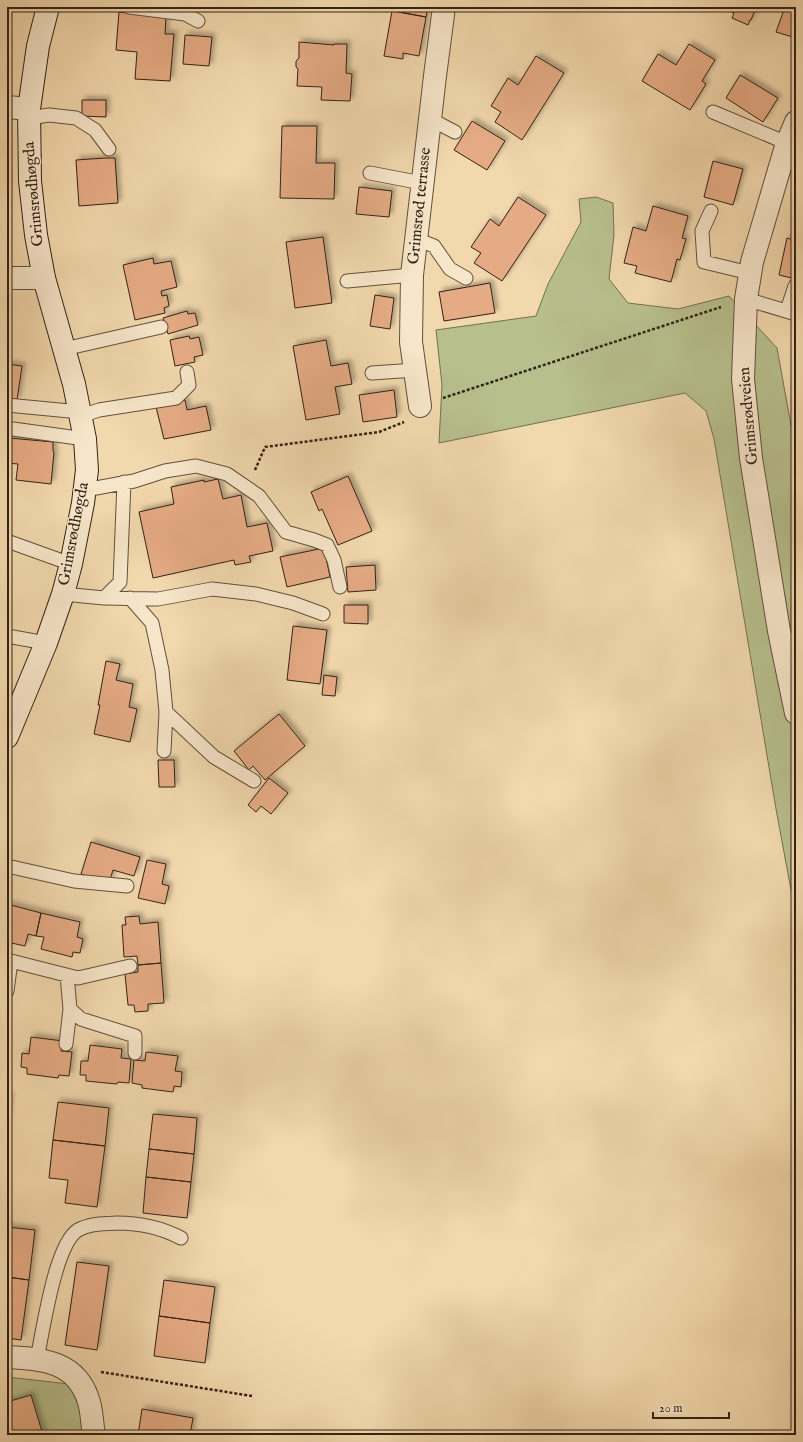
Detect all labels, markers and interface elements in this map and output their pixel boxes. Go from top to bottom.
street label: Grimsrødhøgda [19,141,49,247]
street label: Grimsrød terrasse [404,147,436,265]
street label: Grimsrødveien [735,366,763,466]
street label: Grimsrødhøgda [54,480,94,587]
scale bar [653,1394,729,1420]
text: 20 m [659,1401,682,1416]

